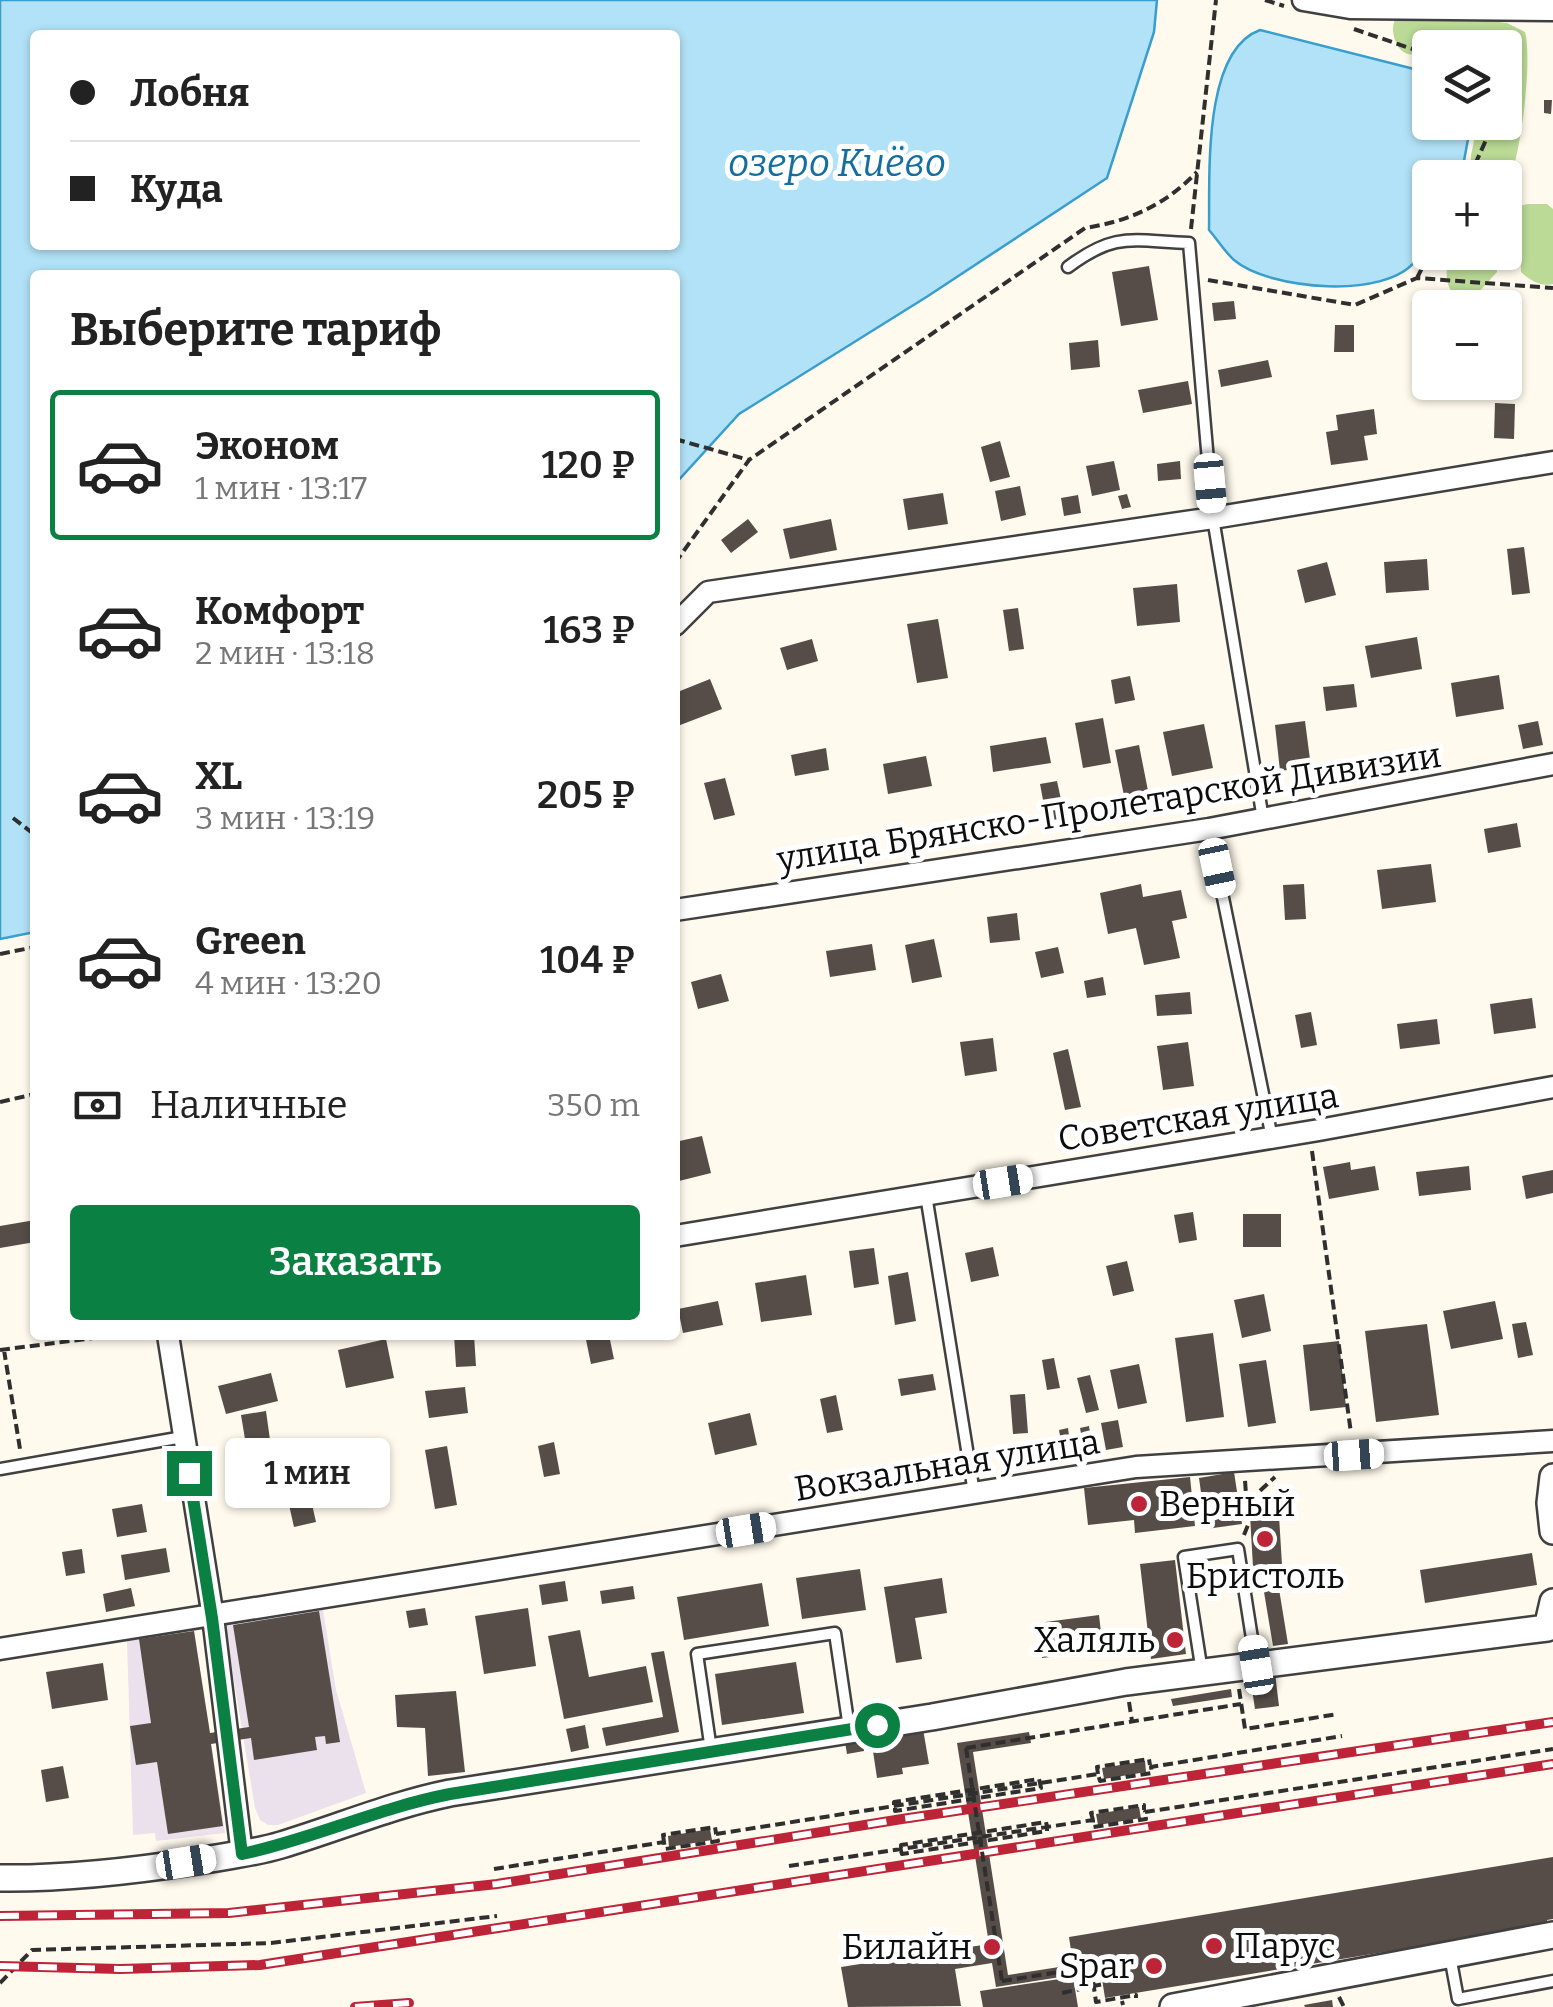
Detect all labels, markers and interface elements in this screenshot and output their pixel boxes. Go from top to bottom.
map controls [1412,30,1522,400]
button: layers [1412,30,1522,140]
text: Лобня [130,70,250,116]
water label: озеро Киёво [728,140,946,186]
button: + [1412,160,1522,270]
text: Куда [130,166,223,212]
button: − [1412,290,1522,400]
text: Выберите тариф [70,303,441,357]
icon: car [75,420,165,510]
text: Эконом [195,423,339,469]
text: 120 ₽ [542,442,635,488]
car [1192,452,1228,514]
text: 1 мин · 13:17 [195,469,367,507]
icon: car [75,585,165,675]
text: Комфорт [195,588,364,634]
text: 163 ₽ [543,607,635,653]
text: 2 мин · 13:18 [195,634,375,672]
street label: улица Брянско-Пролетарской Дивизии [773,734,1444,880]
icon: car [75,750,165,840]
text: XL [195,753,242,799]
text: 205 ₽ [537,772,635,818]
text: 3 мин · 13:19 [195,799,375,837]
car [1196,836,1238,900]
icon: car [75,915,165,1005]
text: Green [195,918,306,964]
text: 104 ₽ [540,937,635,983]
text: 4 мин · 13:20 [195,964,382,1002]
street label: Советская улица [1055,1074,1341,1160]
icon: cash [70,1078,125,1133]
text: Наличные [150,1082,348,1128]
text: 350 m [547,1086,640,1124]
car [971,1162,1035,1202]
button: Заказать [70,1205,640,1320]
street label: Вокзальная улица [791,1420,1103,1510]
callout: 1 мин [224,1438,389,1508]
car [1323,1438,1385,1472]
route end [167,1451,212,1496]
text: 1 мин [264,1454,351,1492]
place label: Верный [1159,1483,1295,1525]
marker: Верный [1128,1493,1150,1515]
car [714,1510,778,1550]
marker: Бристоль [1254,1528,1276,1550]
place label: Бристоль [1186,1555,1344,1597]
place label: Халяль [1033,1619,1155,1661]
marker: Халяль [1164,1629,1186,1651]
car [1236,1633,1276,1697]
route start [855,1703,900,1748]
car [154,1842,218,1882]
place label: Парус [1234,1925,1336,1967]
place label: Билайн [841,1926,972,1968]
marker: Парус [1203,1935,1225,1957]
marker: Билайн [981,1936,1003,1958]
place label: Spar [1059,1945,1134,1987]
marker: Spar [1143,1955,1165,1977]

